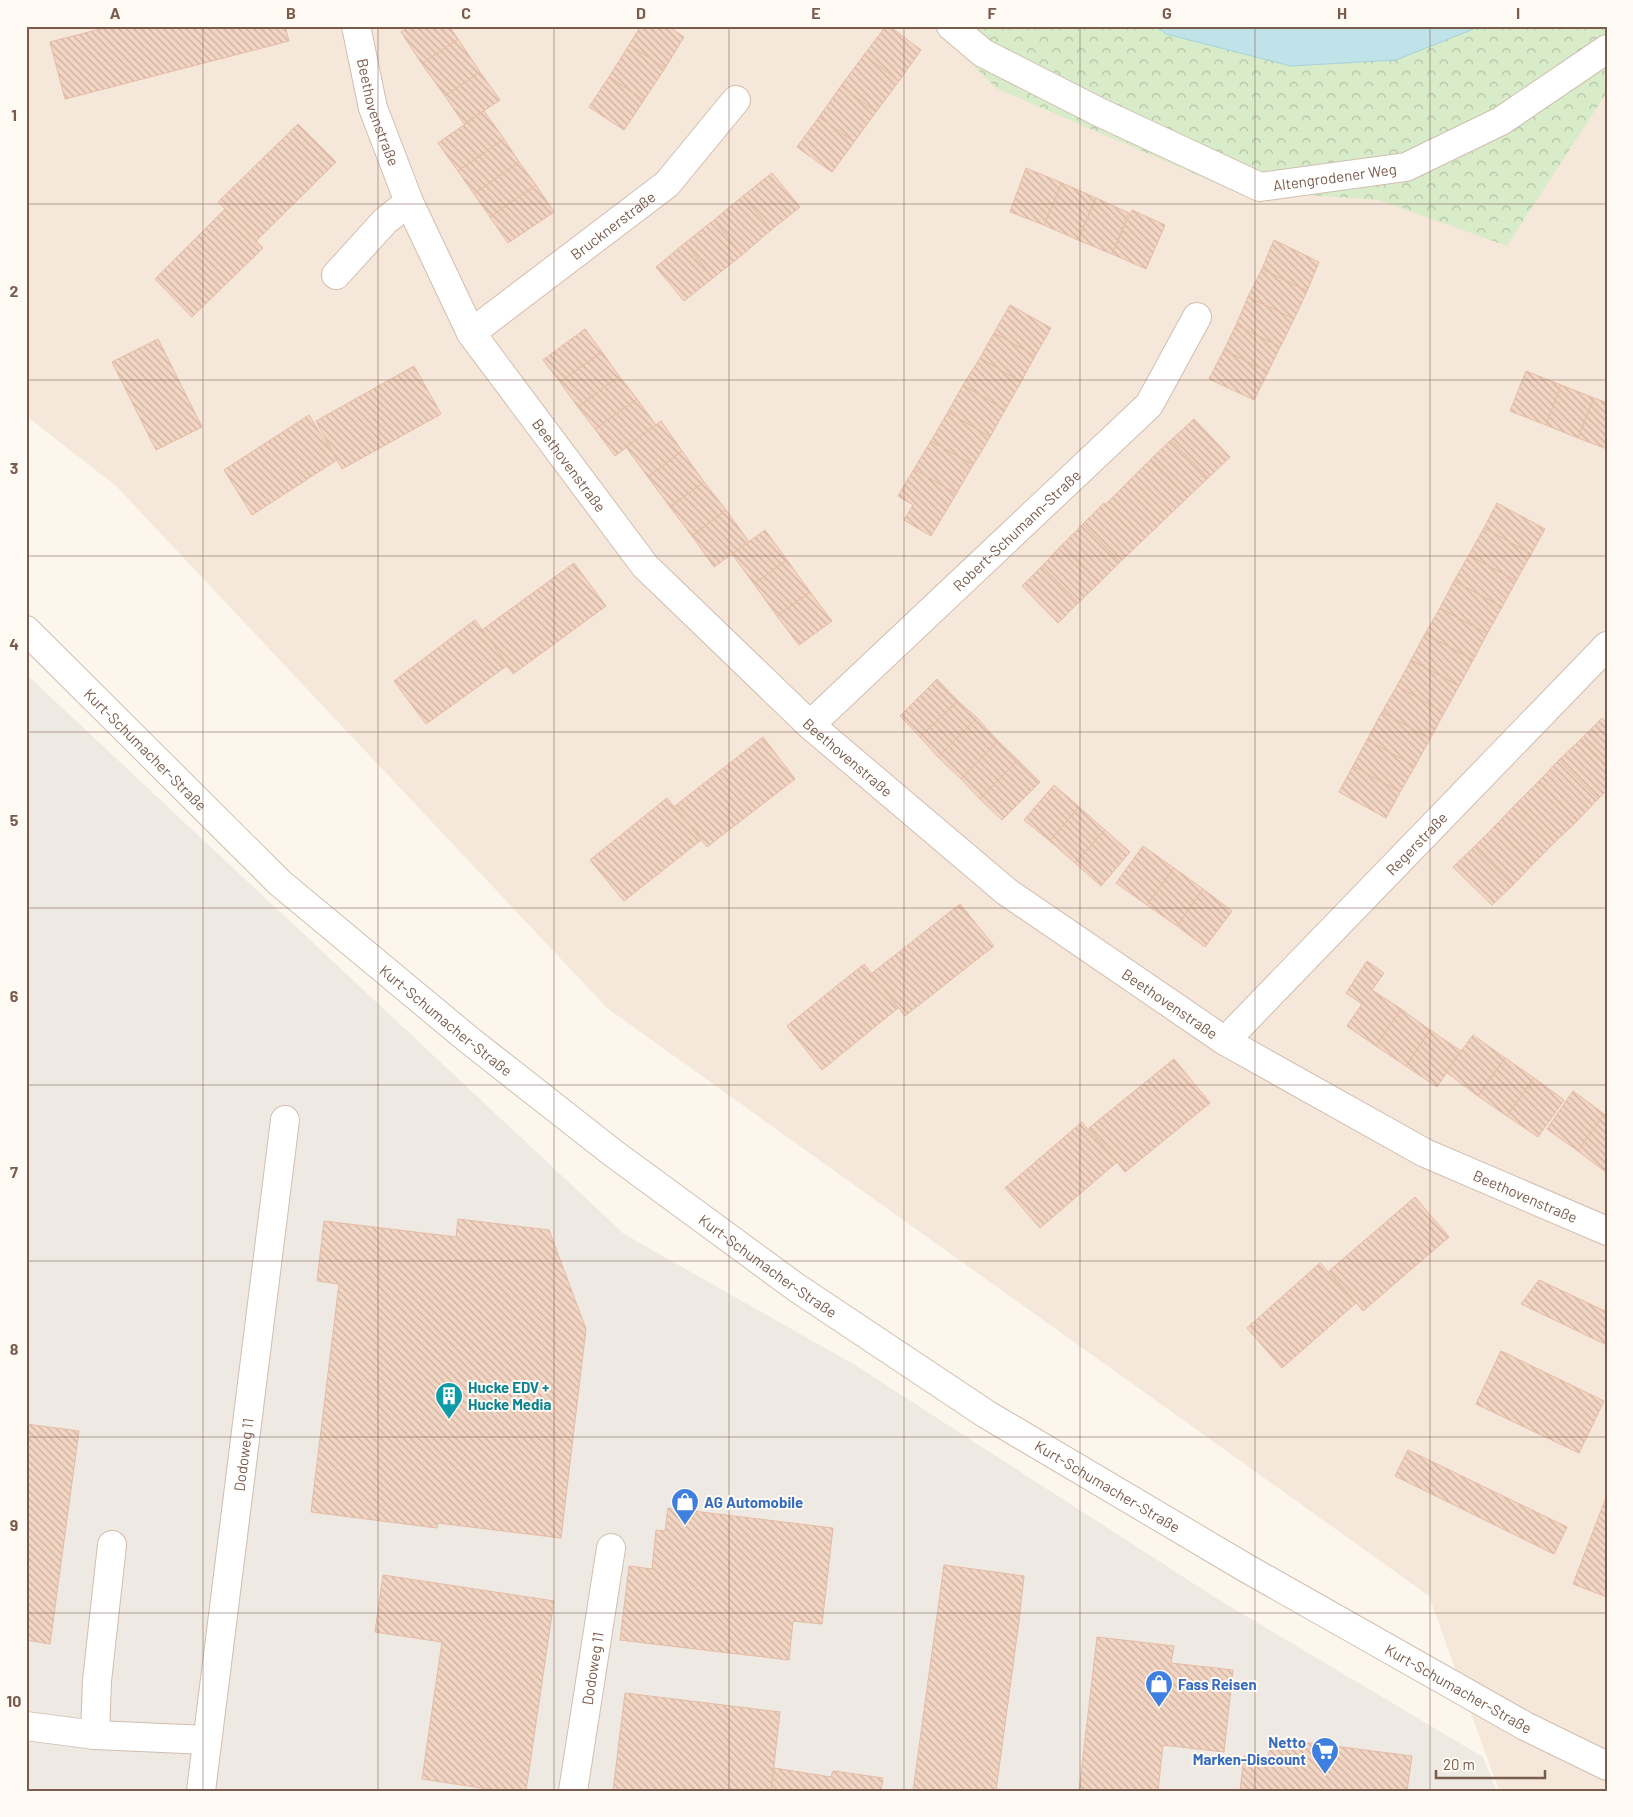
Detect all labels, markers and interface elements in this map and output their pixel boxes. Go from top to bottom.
text: A [110,3,121,22]
text: B [286,3,296,22]
text: C [461,3,471,22]
text: D [636,3,646,22]
text: E [811,3,821,22]
text: F [988,3,997,22]
text: G [1162,3,1172,22]
text: H [1337,3,1347,22]
text: I [1516,3,1520,22]
street label: Beethovenstraße [354,57,403,168]
text: 1 [11,105,17,124]
street label: Altengrodener Weg [1272,159,1398,194]
street label: Brucknerstraße [567,187,659,263]
text: 2 [10,281,19,300]
street label: Beethovenstraße [529,415,610,515]
text: 3 [10,458,18,477]
street label: Robert-Schumann-Straße [949,466,1084,595]
text: 4 [9,634,19,653]
street label: Kurt-Schumacher-Straße [81,684,211,814]
street label: Beethovenstraße [799,714,896,800]
street label: Regerstraße [1382,808,1451,879]
text: 5 [10,810,19,829]
street label: Kurt-Schumacher-Straße [376,961,516,1080]
street label: Beethovenstraße [1119,964,1221,1042]
text: 6 [10,986,19,1005]
text: 7 [10,1162,18,1181]
street label: Beethovenstraße [1470,1166,1580,1226]
street label: Kurt-Schumacher-Straße [695,1210,841,1321]
text: 8 [10,1339,19,1358]
place label: Hucke EDV + Hucke Media [468,1378,551,1413]
building icon: Hucke EDV + Hucke Media [434,1381,464,1420]
street label: Dodoweg 11 [230,1417,257,1492]
street label: Kurt-Schumacher-Straße [1032,1436,1184,1536]
shop icon: AG Automobile [670,1487,700,1526]
place label: AG Automobile [704,1493,803,1511]
text: 9 [10,1515,18,1534]
street label: Dodoweg 11 [578,1631,607,1706]
street label: Kurt-Schumacher-Straße [1382,1640,1535,1737]
shop icon: Fass Reisen [1144,1669,1174,1708]
place label: Fass Reisen [1178,1675,1257,1693]
text: 10 [7,1691,21,1710]
place label: Netto Marken-Discount [1193,1733,1306,1768]
supermarket icon: Netto Marken-Discount [1310,1736,1340,1775]
scale bar [1436,1747,1544,1779]
text: 20 m [1443,1755,1475,1773]

